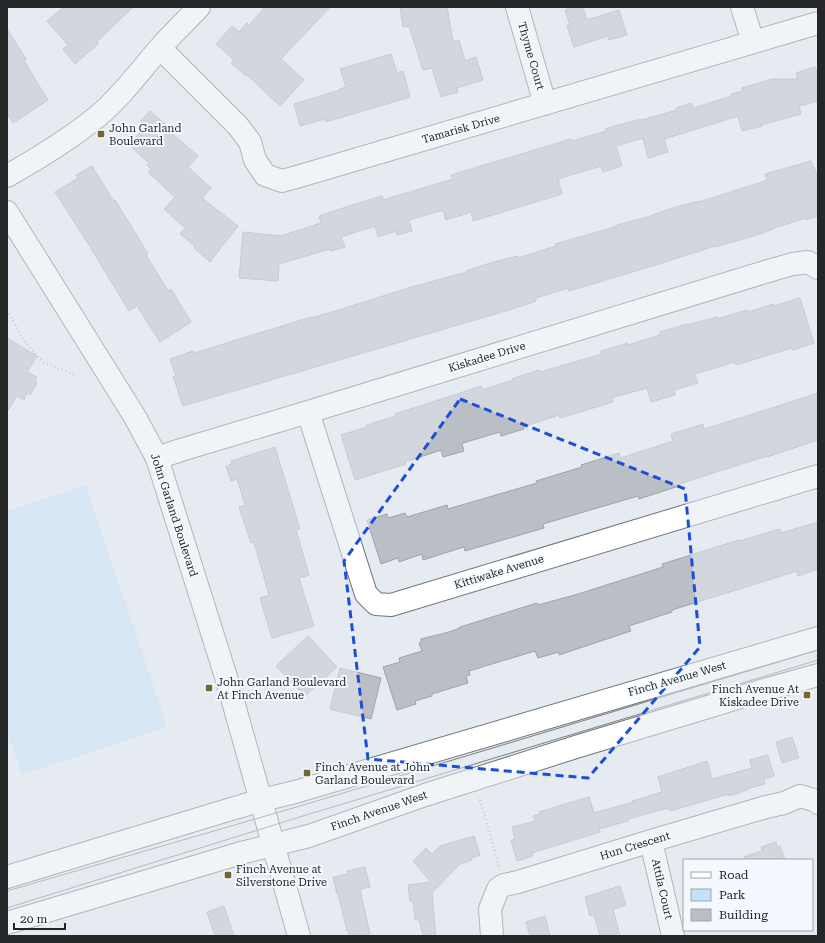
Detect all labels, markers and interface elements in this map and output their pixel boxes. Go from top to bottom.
street label: Thyme Court [515,21,547,91]
street label: Tamarisk Drive [421,112,501,146]
place label: John Garland Boulevard [109,122,182,148]
marker: John Garland Boulevard [96,129,106,139]
street label: Kiskadee Drive [447,339,527,375]
street label: John Garland Boulevard [148,452,200,578]
street label: Kittiwake Avenue [453,552,545,592]
street label: Finch Avenue West [626,659,728,699]
place label: John Garland Boulevard At Finch Avenue [217,676,346,702]
marker: John Garland Boulevard At Finch Avenue [204,683,214,693]
place label: Finch Avenue At Kiskadee Drive [712,683,799,709]
marker: Finch Avenue At Kiskadee Drive [802,690,812,700]
place label: Finch Avenue at John Garland Boulevard [315,761,430,787]
marker: Finch Avenue at John Garland Boulevard [302,768,312,778]
street label: Finch Avenue West [329,788,429,834]
street label: Hun Crescent [598,829,672,863]
street label: Attila Court [649,857,675,921]
legend [683,859,813,931]
place label: Finch Avenue at Silverstone Drive [236,863,327,889]
text: Road [719,868,749,882]
marker: Finch Avenue at Silverstone Drive [223,870,233,880]
text: Park [719,888,746,902]
scale bar [14,905,65,931]
text: Building [719,908,768,922]
text: 20 m [20,912,47,926]

